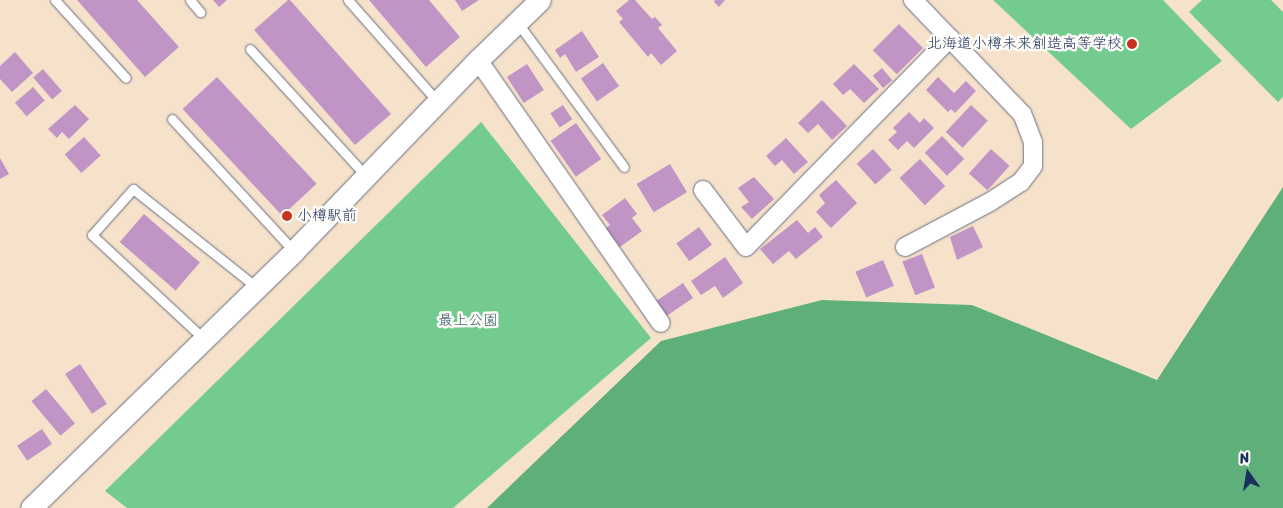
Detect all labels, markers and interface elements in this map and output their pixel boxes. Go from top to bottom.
place label: 北海道小樽未来創造高等学校 [927,35,1122,53]
marker: 北海道小樽未来創造高等学校 [1126,38,1138,50]
place label: 小樽駅前 [297,207,357,225]
marker: 小樽駅前 [281,210,293,222]
park label: 最上公園 [438,312,498,330]
text: N [1237,445,1252,471]
north arrow [1223,448,1273,498]

